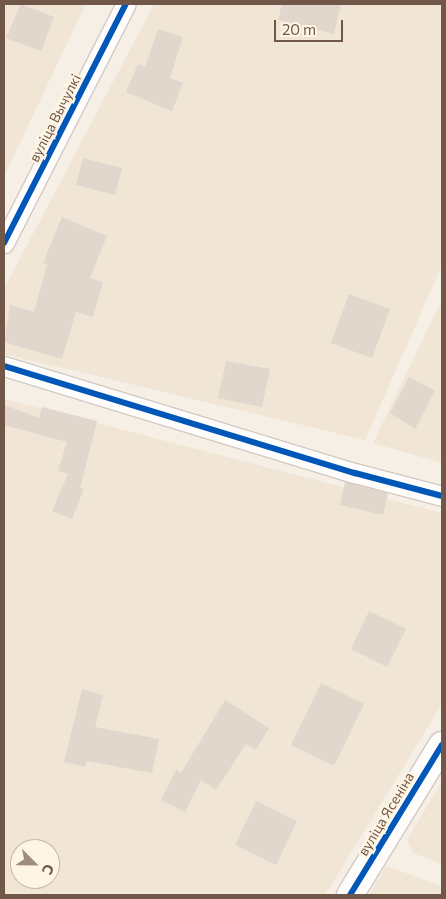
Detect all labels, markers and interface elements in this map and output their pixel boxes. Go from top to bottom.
scale bar [276,10,345,42]
text: 20 m [282,20,316,38]
street label: вуліца Вычулкі [26,71,84,165]
street label: вуліца Ясеніна [354,769,418,859]
north arrow [10,839,60,889]
text: С [39,862,58,877]

